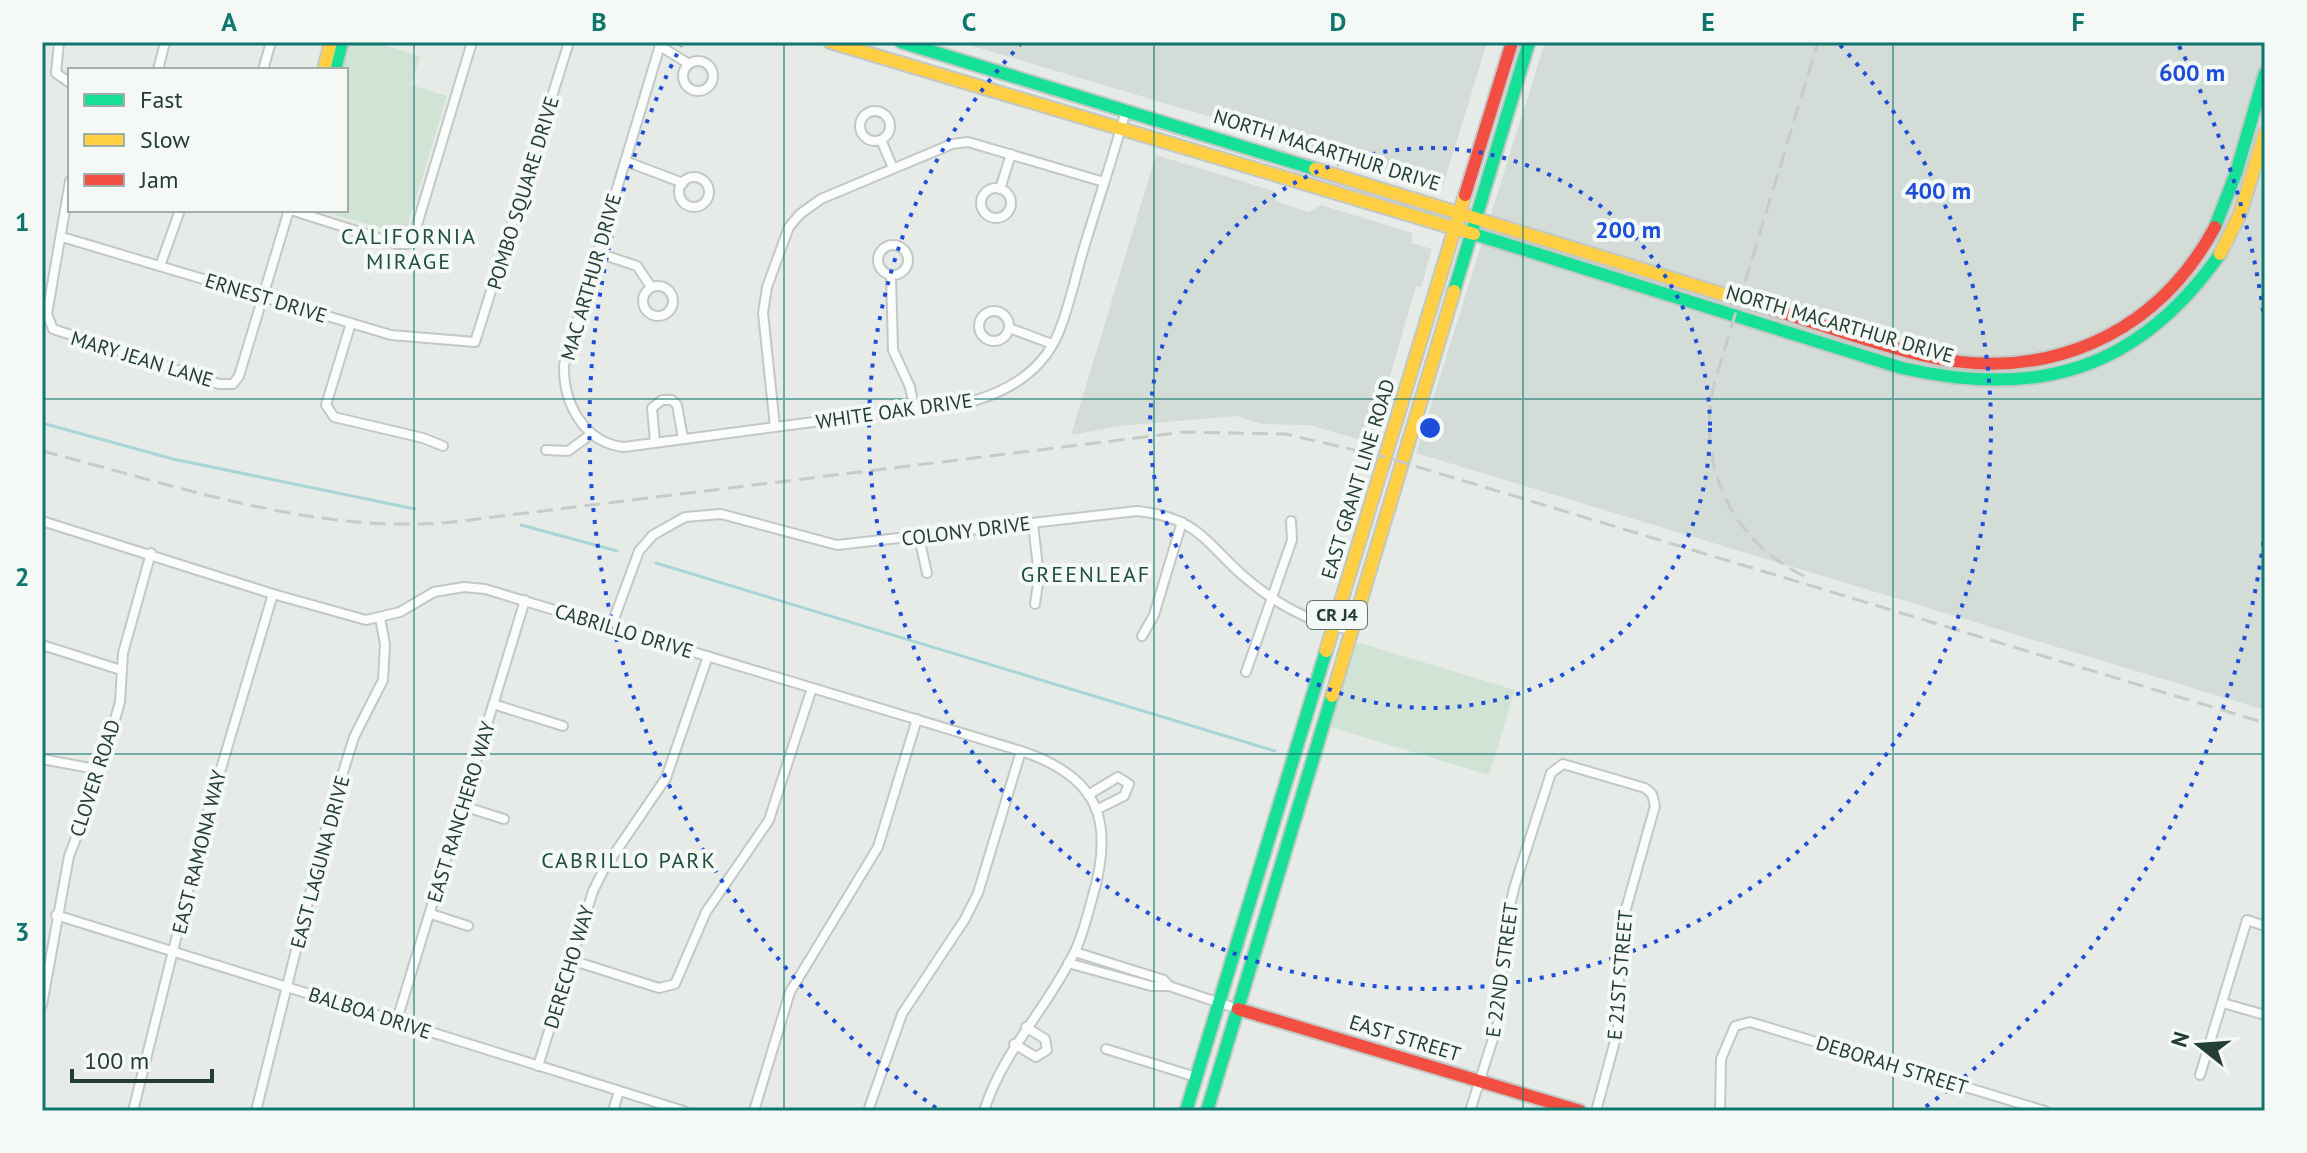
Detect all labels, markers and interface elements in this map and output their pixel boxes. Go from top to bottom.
text: A [221,5,237,38]
text: B [591,5,607,38]
text: C [962,5,976,38]
text: D [1330,5,1346,38]
text: E [1701,5,1715,38]
text: F [2071,5,2085,38]
text: 600 m [2159,57,2225,88]
legend [68,68,348,212]
text: Fast [140,84,183,115]
street label: POMBO SQUARE DRIVE [481,93,565,293]
street label: NORTH MACARTHUR DRIVE [1211,103,1443,197]
text: Slow [140,124,190,155]
text: Jam [139,164,178,195]
text: 400 m [1905,175,1971,206]
street label: MAC ARTHUR DRIVE [555,191,627,363]
text: 1 [15,205,29,238]
text: 200 m [1595,214,1661,245]
district label: CALIFORNIA MIRAGE [341,222,477,275]
street label: ERNEST DRIVE [202,267,330,329]
street label: NORTH MACARTHUR DRIVE [1723,279,1957,369]
street label: MARY JEAN LANE [68,325,216,393]
street label: EAST GRANT LINE ROAD [1315,376,1401,582]
street label: WHITE OAK DRIVE [814,387,974,435]
centre of rings [1416,414,1444,442]
street label: COLONY DRIVE [900,510,1032,552]
text: 2 [15,560,29,593]
district label: GREENLEAF [1021,560,1151,588]
street label: CABRILLO DRIVE [552,598,696,664]
road number: CR J4 [1307,601,1367,629]
street label: CLOVER ROAD [64,716,126,840]
street label: EAST RANCHERO WAY [421,718,501,906]
street label: EAST RAMONA WAY [166,767,232,937]
street label: EAST LAGUNA DRIVE [284,773,356,951]
district label: CABRILLO PARK [541,846,717,874]
street label: DERECHO WAY [538,901,600,1032]
street label: E 22ND STREET [1480,901,1524,1039]
street label: E 21ST STREET [1601,909,1639,1041]
text: 3 [15,915,29,948]
street label: BALBOA DRIVE [305,981,435,1045]
north arrow [2159,1005,2239,1085]
street label: EAST STREET [1346,1009,1464,1067]
text: N [2164,1028,2195,1050]
street label: DEBORAH STREET [1813,1030,1971,1100]
scale bar [72,1033,212,1083]
text: 100 m [84,1045,149,1076]

